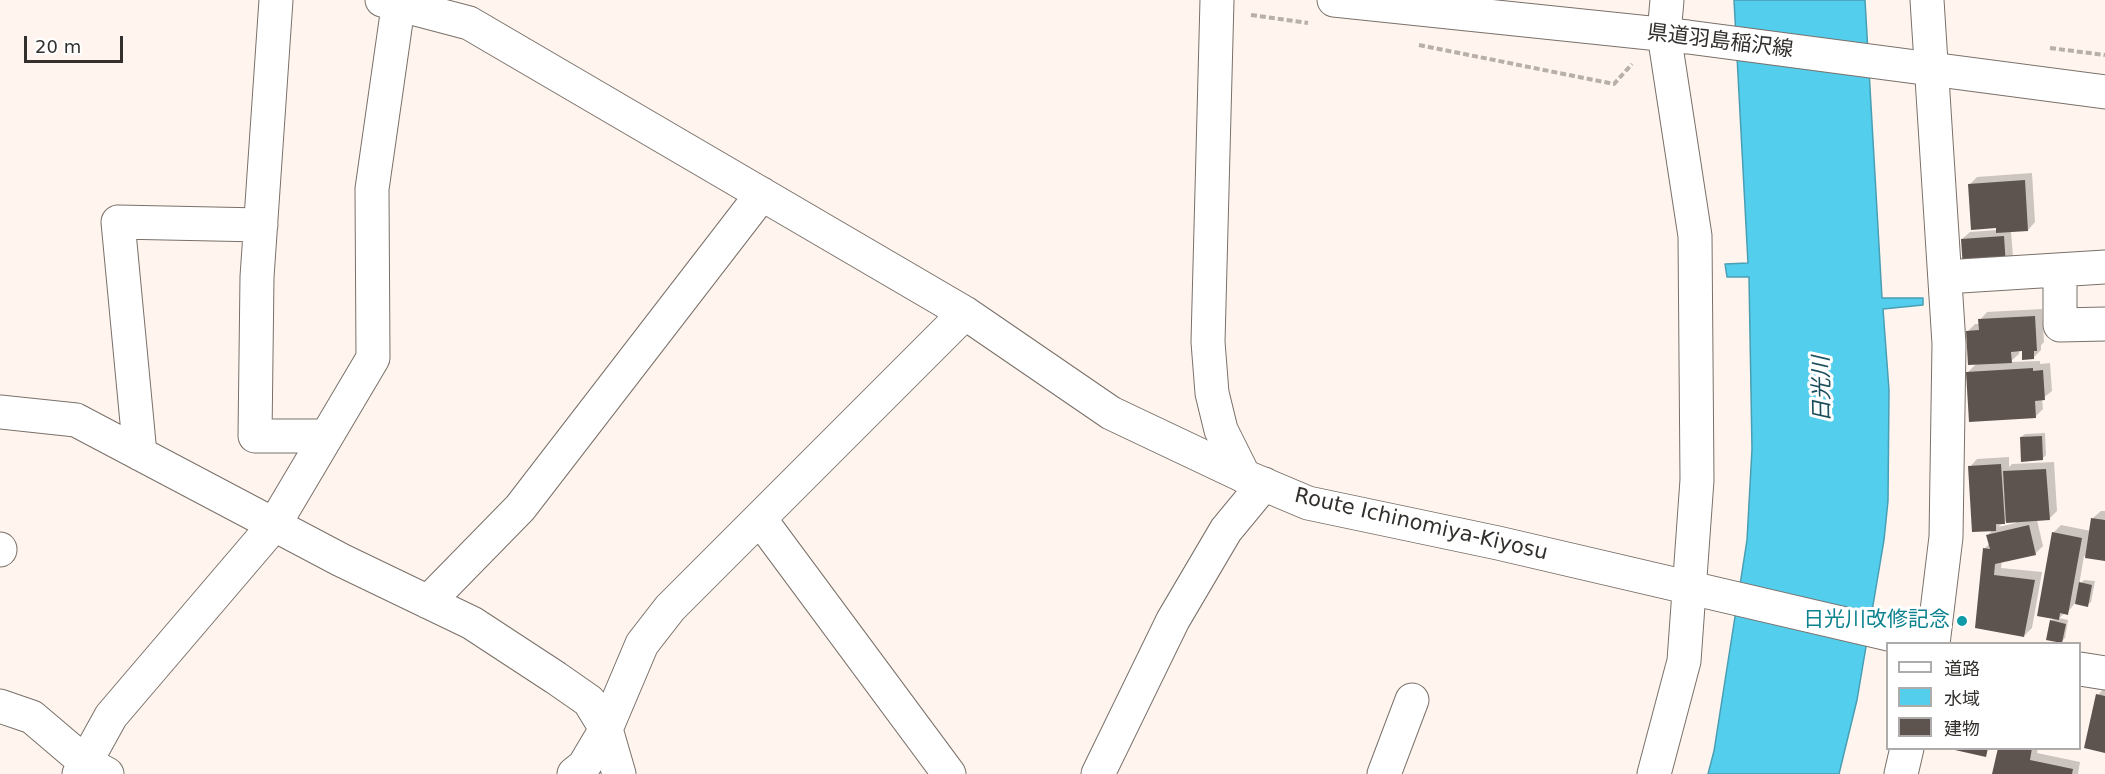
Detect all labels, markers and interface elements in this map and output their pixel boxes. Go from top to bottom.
street label: 県道羽島稲沢線 [1646,21,1794,63]
scale bar [27,24,126,62]
text: 20 m [35,36,81,57]
water label: 日光川 [1809,356,1837,422]
street label: Route Ichinomiya-Kiyosu [1292,484,1550,566]
place label: 日光川改修記念 [1803,608,1950,634]
marker: 日光川改修記念 [1955,614,1969,628]
legend [1886,642,2081,750]
text: 道路 [1944,658,1980,679]
text: 水域 [1944,688,1980,709]
text: 建物 [1944,718,1980,739]

